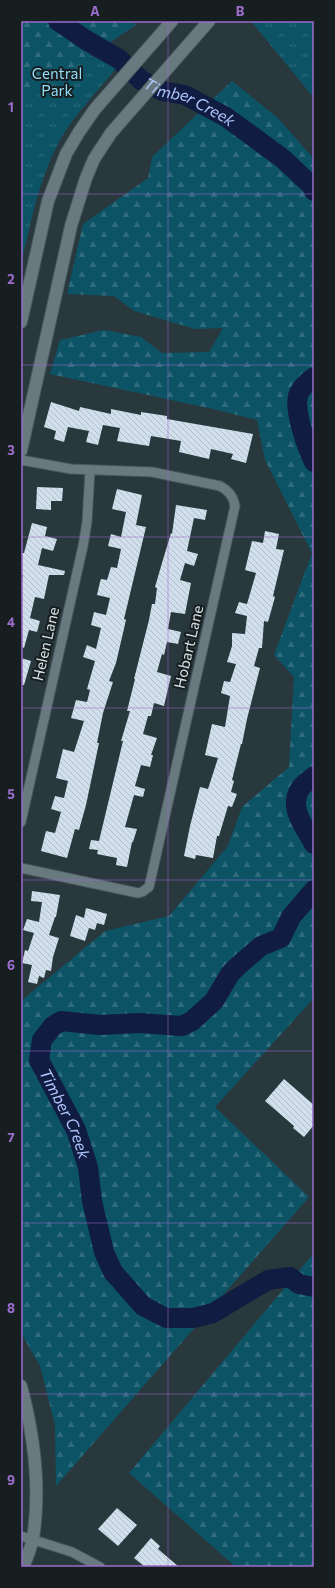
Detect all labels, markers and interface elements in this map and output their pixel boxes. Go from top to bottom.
text: A [90,3,100,19]
text: B [236,3,245,19]
park label: Central Park [32,64,82,99]
water label: Timber Creek [141,73,240,130]
text: 1 [8,99,14,115]
text: 2 [7,271,15,287]
text: 3 [7,442,15,458]
street label: Hobart Lane [170,603,206,690]
street label: Helen Lane [28,605,62,682]
text: 4 [7,614,15,630]
text: 5 [7,786,15,802]
text: 6 [7,957,15,973]
water label: Timber Creek [36,1065,95,1161]
text: 7 [7,1129,15,1145]
text: 8 [7,1300,15,1316]
text: 9 [7,1472,15,1488]

